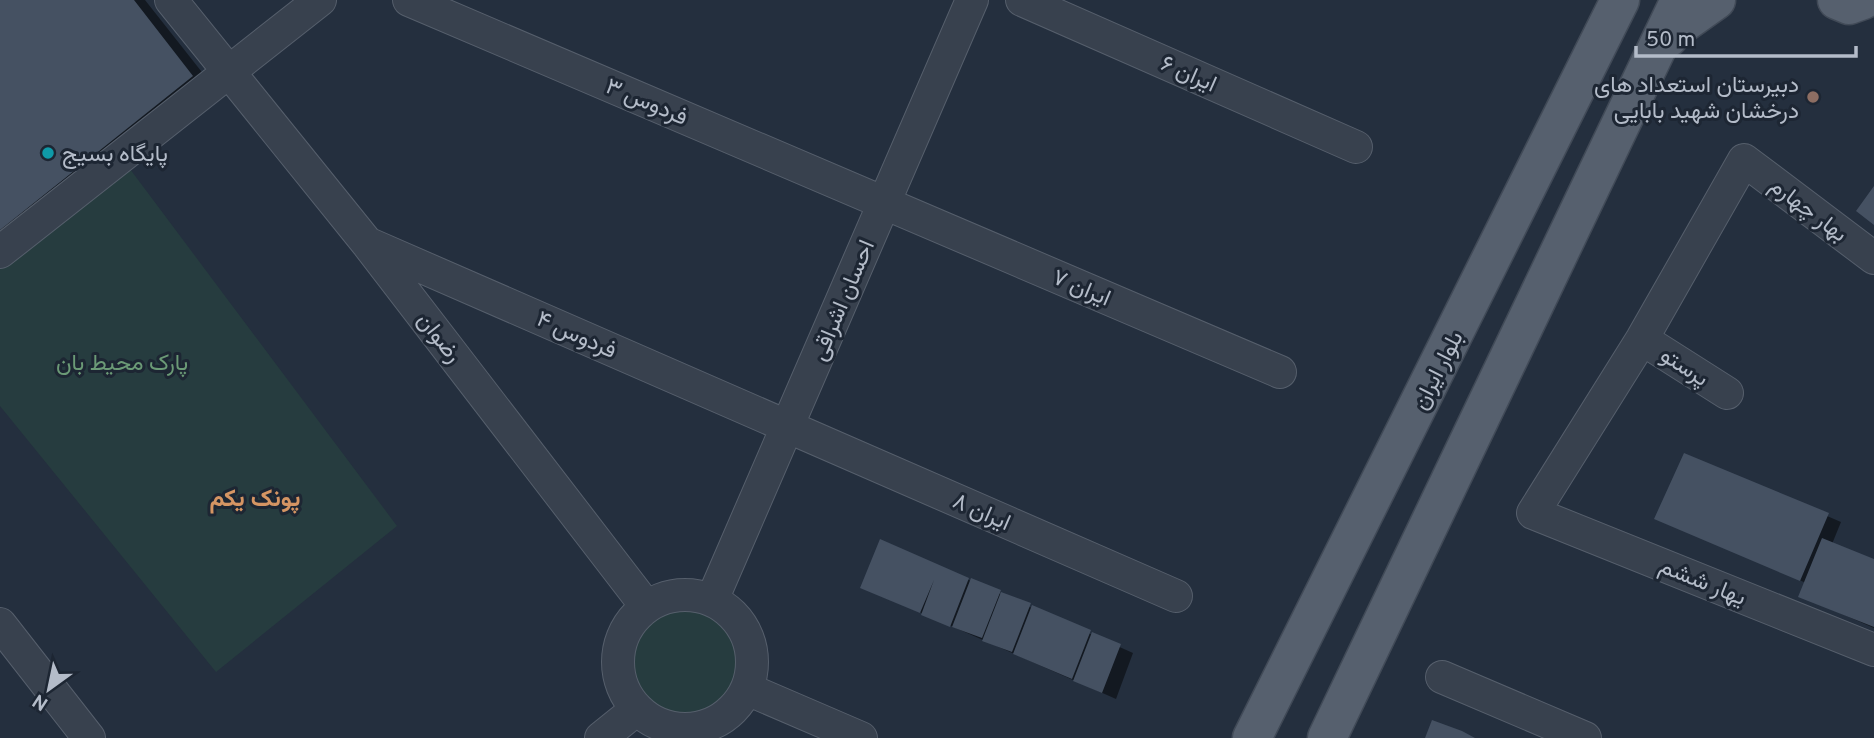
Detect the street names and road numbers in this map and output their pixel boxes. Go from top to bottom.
street label: ایران ۶ [1156,50,1220,100]
street label: فردوس ۳ [601,73,692,134]
street label: بهار چهارم [1763,172,1852,250]
street label: احسان اشراقی [806,236,883,366]
street label: ایران ۷ [1048,264,1115,314]
street label: فردوس ۴ [531,306,621,367]
street label: رضوان [409,307,467,370]
street label: بلوار ایران [1407,327,1471,415]
street label: پرستو [1654,342,1713,394]
street label: ایران ۸ [947,488,1014,539]
street label: یهار ششم [1654,553,1750,614]

